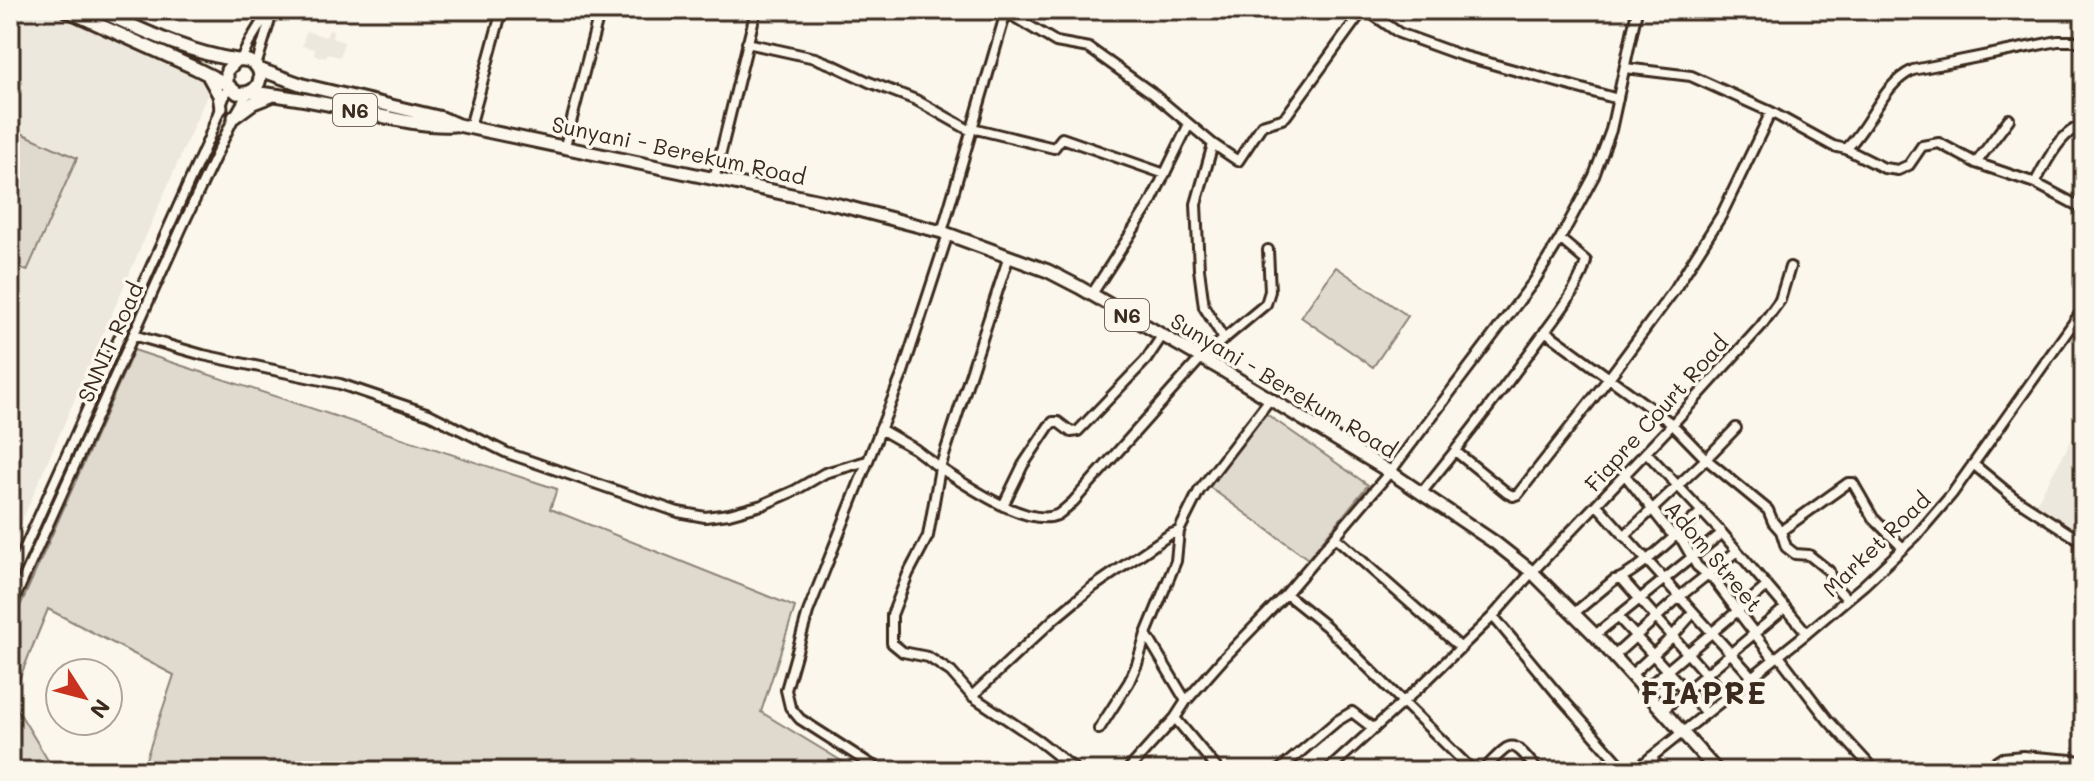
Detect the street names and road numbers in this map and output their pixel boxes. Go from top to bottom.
road number: N6 [333,94,377,126]
street label: Sunyani - Berekum Road [549,109,809,191]
street label: SNNIT Road [71,277,149,407]
road number: N6 [1105,299,1149,331]
street label: Sunyani - Berekum Road [1165,306,1403,464]
street label: Fiapre Court Road [1578,328,1734,498]
street label: Market Road [1816,485,1936,603]
street label: Adom Street [1659,494,1769,618]

